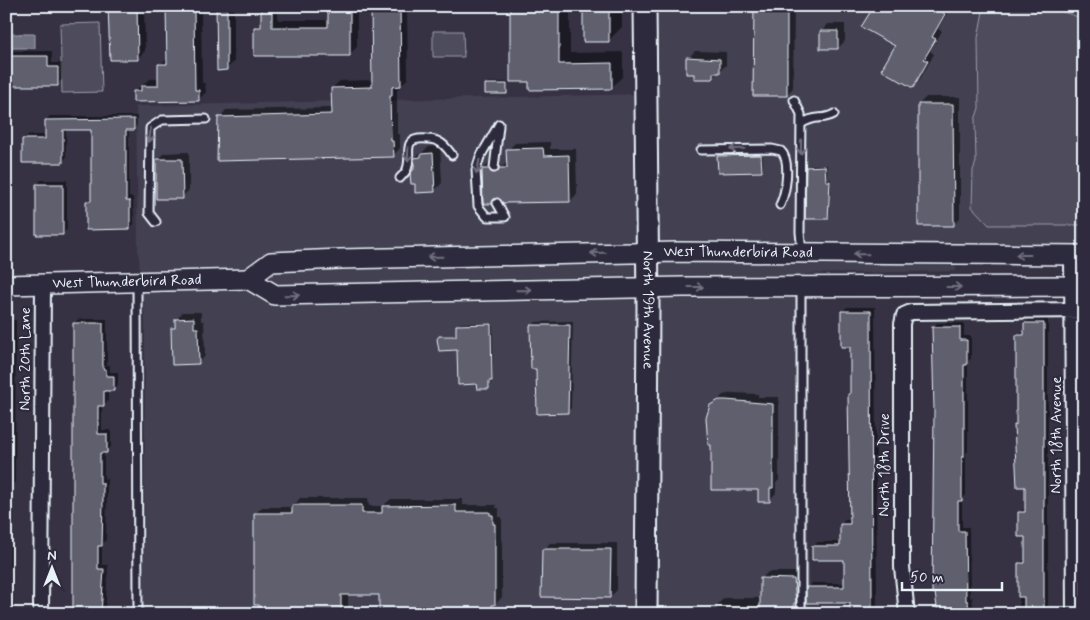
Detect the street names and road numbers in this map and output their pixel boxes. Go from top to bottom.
street label: West Thunderbird Road [663,242,813,263]
street label: North 19th Avenue [637,251,658,369]
street label: West Thunderbird Road [52,270,202,294]
street label: North 20th Lane [16,307,36,411]
street label: North 18th Avenue [1047,376,1067,494]
street label: North 18th Drive [875,413,895,517]

